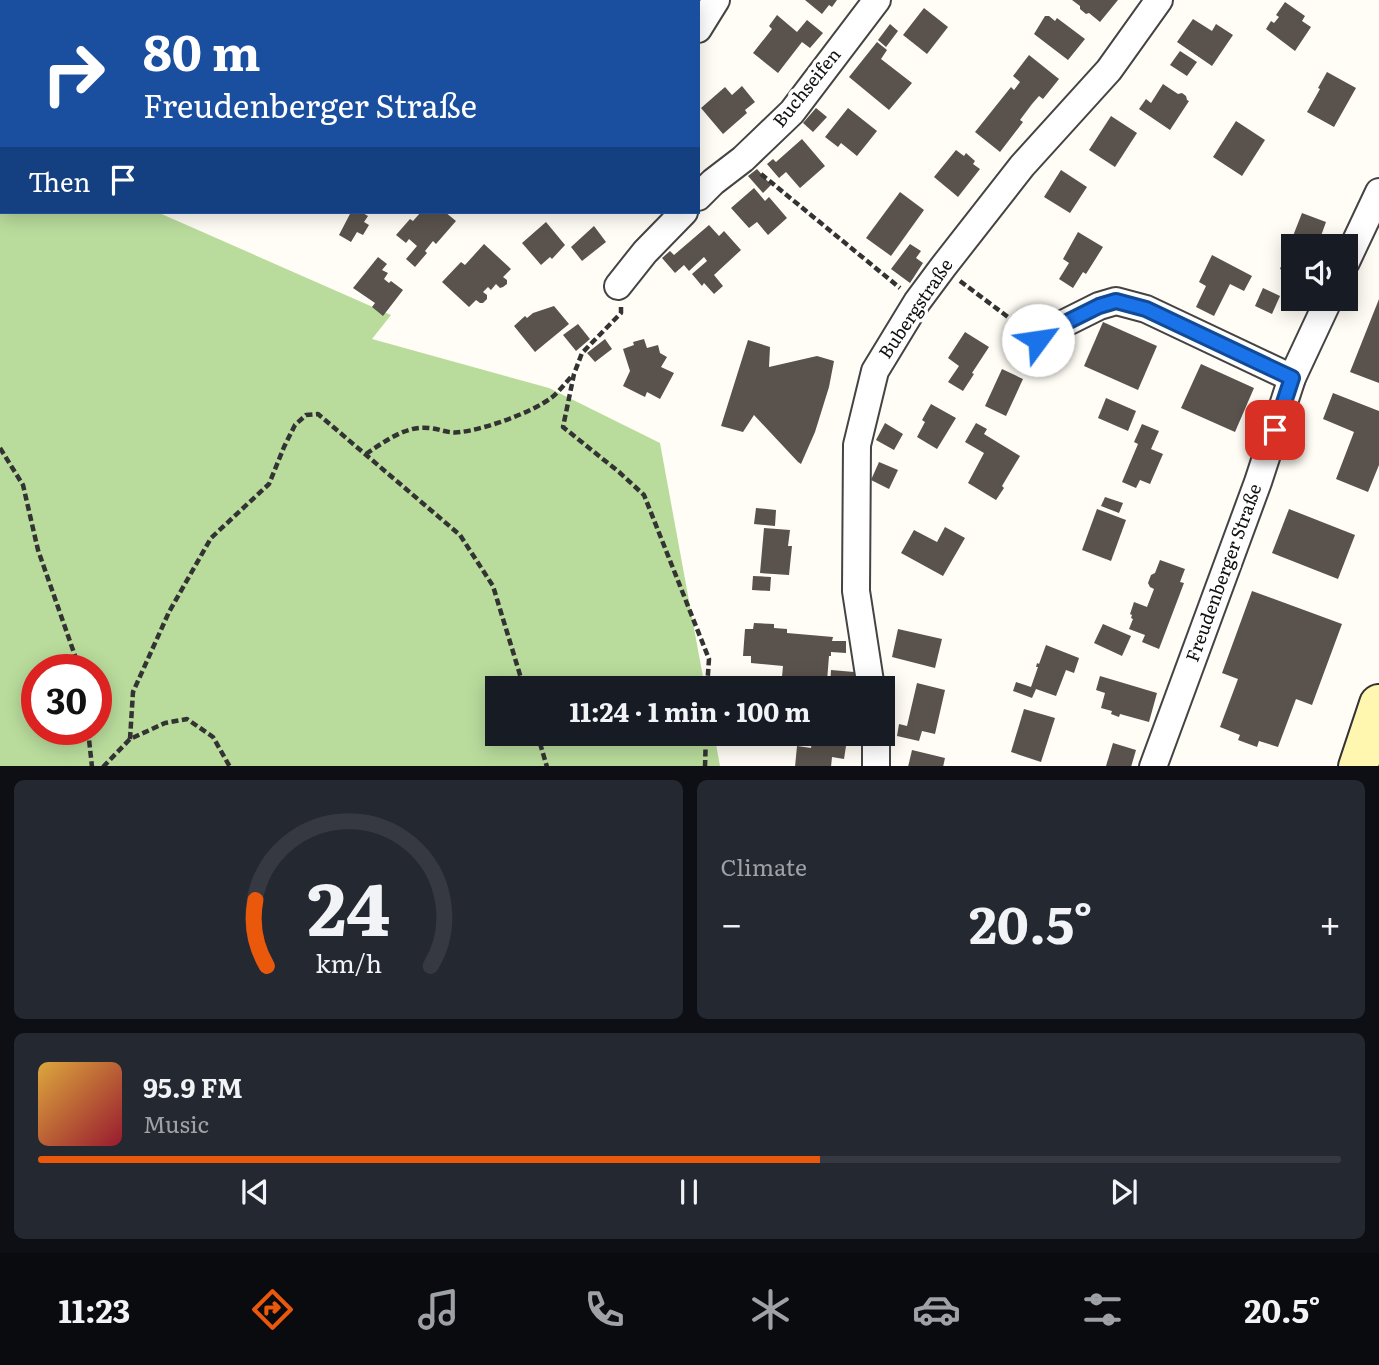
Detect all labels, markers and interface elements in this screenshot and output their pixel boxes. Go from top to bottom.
text: 80 m [143,13,261,86]
icon: right [28,28,119,119]
street label: Buchseifen [765,42,846,133]
text: Freudenberger Straße [143,80,477,128]
text: Then [28,161,90,200]
icon: arrive [104,161,142,199]
map controls [1281,234,1358,311]
button: sound [1281,234,1358,311]
street label: Bubergstraße [871,253,958,364]
position arrow [1001,303,1075,377]
pin [1245,400,1305,460]
icon: arrive [1256,411,1294,449]
street label: Freudenberger Straße [1178,480,1267,665]
speed limit sign: 30 [21,654,112,745]
text: 11:24 · 1 min · 100 m [570,691,810,730]
text: Climate [721,849,807,883]
text: 24 [307,850,390,958]
text: 20.5° [969,883,1093,960]
text: − [721,893,743,950]
text: + [1319,893,1341,950]
text: km/h [315,943,382,980]
text: 95.9 FM [143,1067,243,1106]
text: Music [143,1106,209,1140]
icon: previous [236,1173,274,1211]
icon: pause [670,1173,708,1211]
icon: next [1105,1173,1143,1211]
text: 11:23 [59,1285,130,1333]
icon: directions [248,1285,297,1334]
icon: music [414,1285,463,1334]
icon: phone [580,1285,629,1334]
icon: climate [746,1285,795,1334]
icon: car [912,1285,961,1334]
icon: filters [1078,1285,1127,1334]
text: 20.5° [1244,1285,1320,1333]

